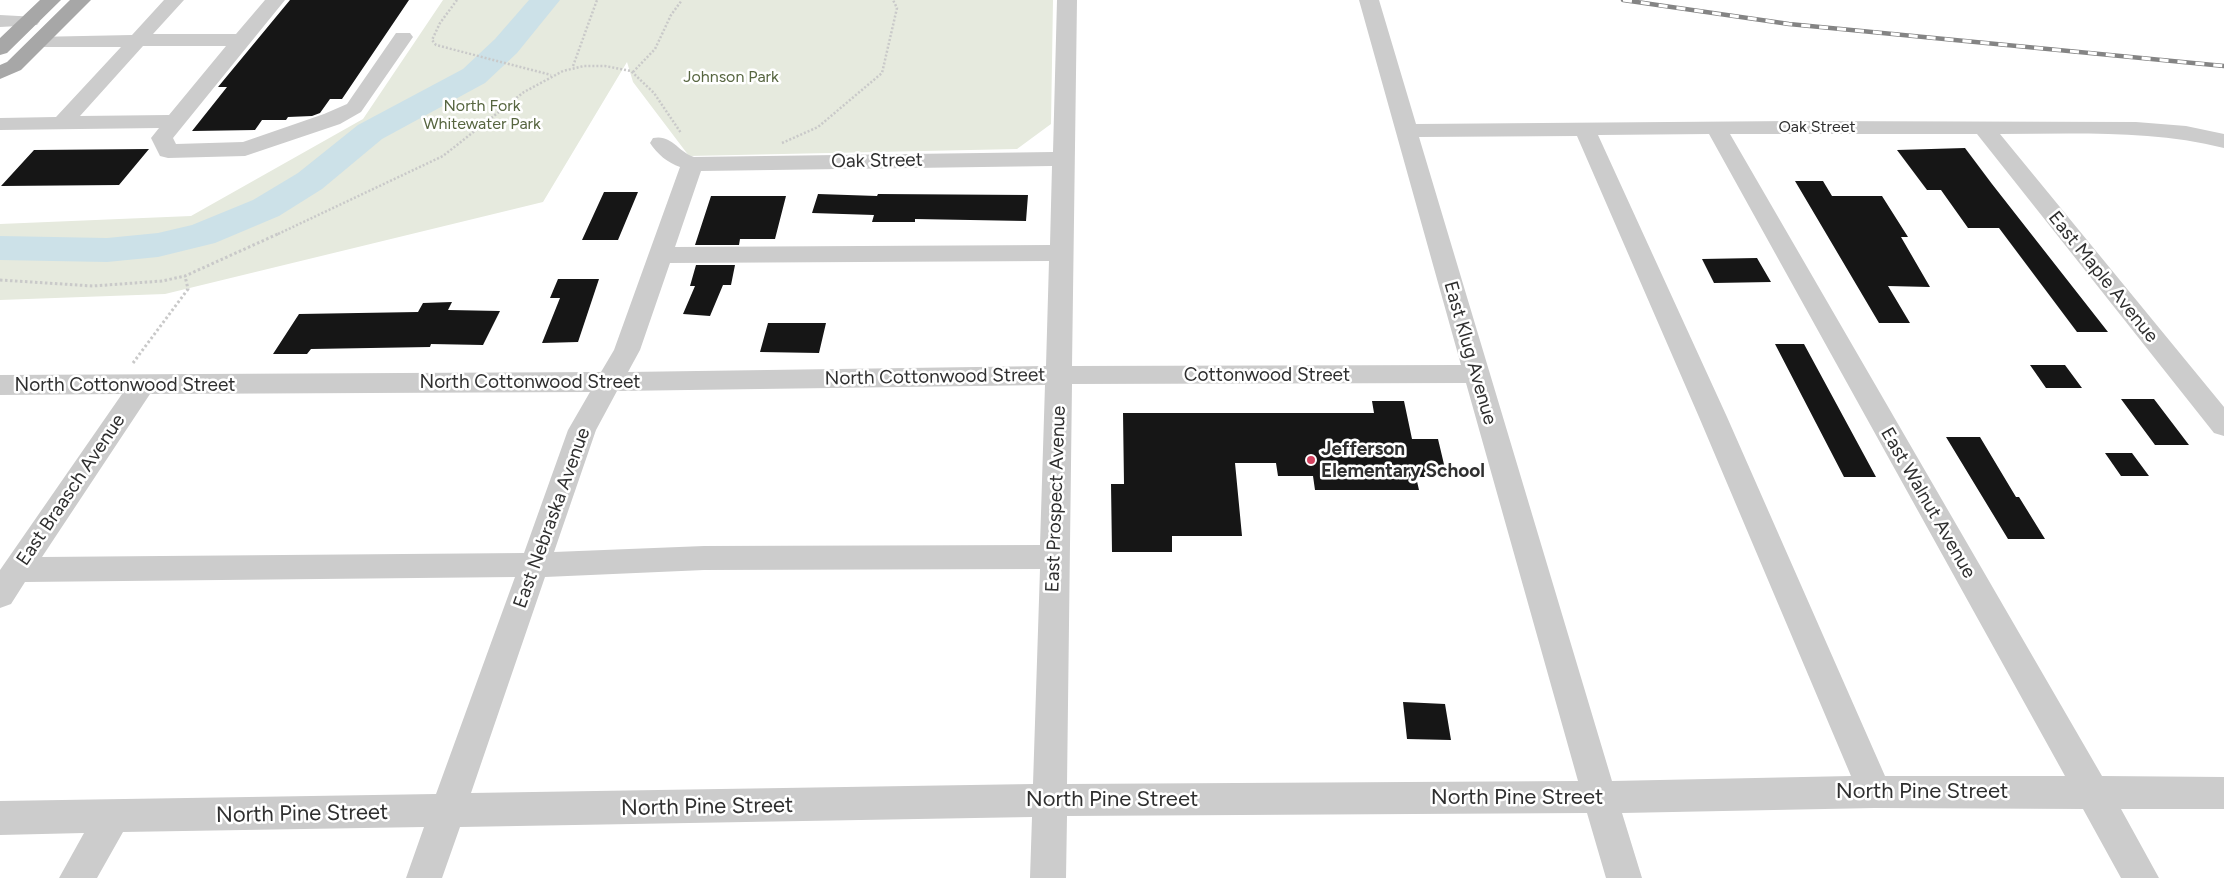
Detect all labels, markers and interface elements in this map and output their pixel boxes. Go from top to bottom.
park label: Johnson Park [683,67,779,87]
park label: North Fork Whitewater Park [423,96,541,134]
street label: Oak Street [1778,117,1856,137]
street label: Oak Street [831,149,923,173]
street label: East Maple Avenue [2043,207,2163,347]
street label: East Klug Avenue [1439,279,1501,427]
street label: North Cottonwood Street [824,364,1046,390]
street label: Cottonwood Street [1184,364,1350,386]
street label: North Cottonwood Street [420,371,640,393]
street label: North Cottonwood Street [15,374,235,396]
street label: East Prospect Avenue [1041,405,1071,593]
street label: East Braasch Avenue [12,410,130,570]
street label: East Walnut Avenue [1876,424,1980,582]
street label: East Nebraska Avenue [509,425,595,611]
place label: Jefferson Elementary School [1321,438,1485,482]
marker: Jefferson Elementary School [1305,454,1317,466]
street label: North Pine Street [1836,779,2008,805]
street label: North Pine Street [1431,785,1603,811]
street label: North Pine Street [1026,787,1198,813]
street label: North Pine Street [621,792,793,822]
street label: North Pine Street [216,799,388,829]

